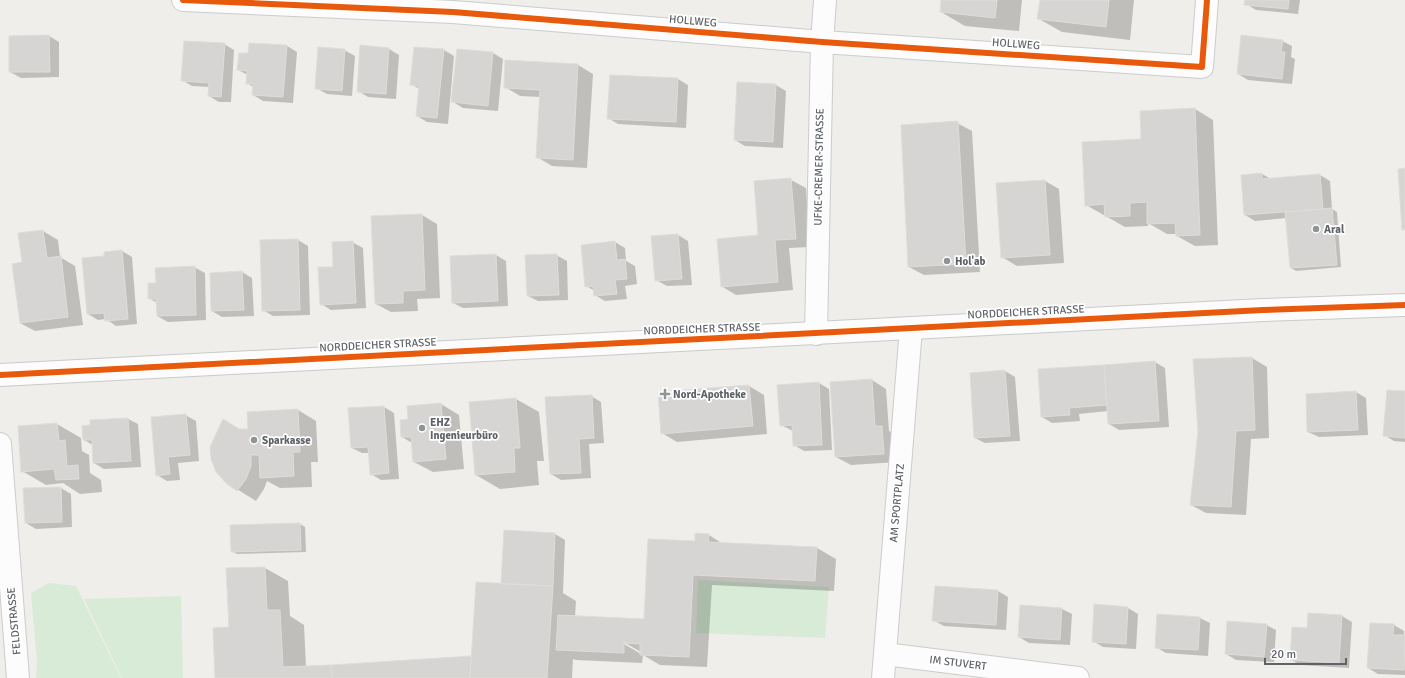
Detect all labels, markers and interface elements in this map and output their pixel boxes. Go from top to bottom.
street label: HOLLWEG [669,12,717,30]
street label: HOLLWEG [992,36,1040,52]
street label: UFKE-CREMER-STRASSE [811,108,827,226]
place label: Aral [1324,223,1345,236]
marker: Aral [1311,224,1321,234]
place label: Hol'ab [955,255,986,268]
marker: Hol'ab [942,256,952,266]
street label: NORDDEICHER STRASSE [967,302,1085,322]
street label: NORDDEICHER STRASSE [643,320,761,338]
street label: NORDDEICHER STRASSE [319,335,437,355]
place label: Nord-Apotheke [673,388,746,401]
marker: Nord-Apotheke [660,389,670,399]
place label: EHZ Ingenieurbüro [430,416,498,442]
marker: EHZ Ingenieurbüro [417,423,427,433]
place label: Sparkasse [262,434,311,447]
marker: Sparkasse [249,435,259,445]
street label: AM SPORTPLATZ [887,463,907,543]
street label: FELDSTRASSE [5,587,23,655]
scale bar [1265,640,1346,666]
text: 20 m [1271,647,1296,662]
street label: IM STUVERT [929,653,988,673]

